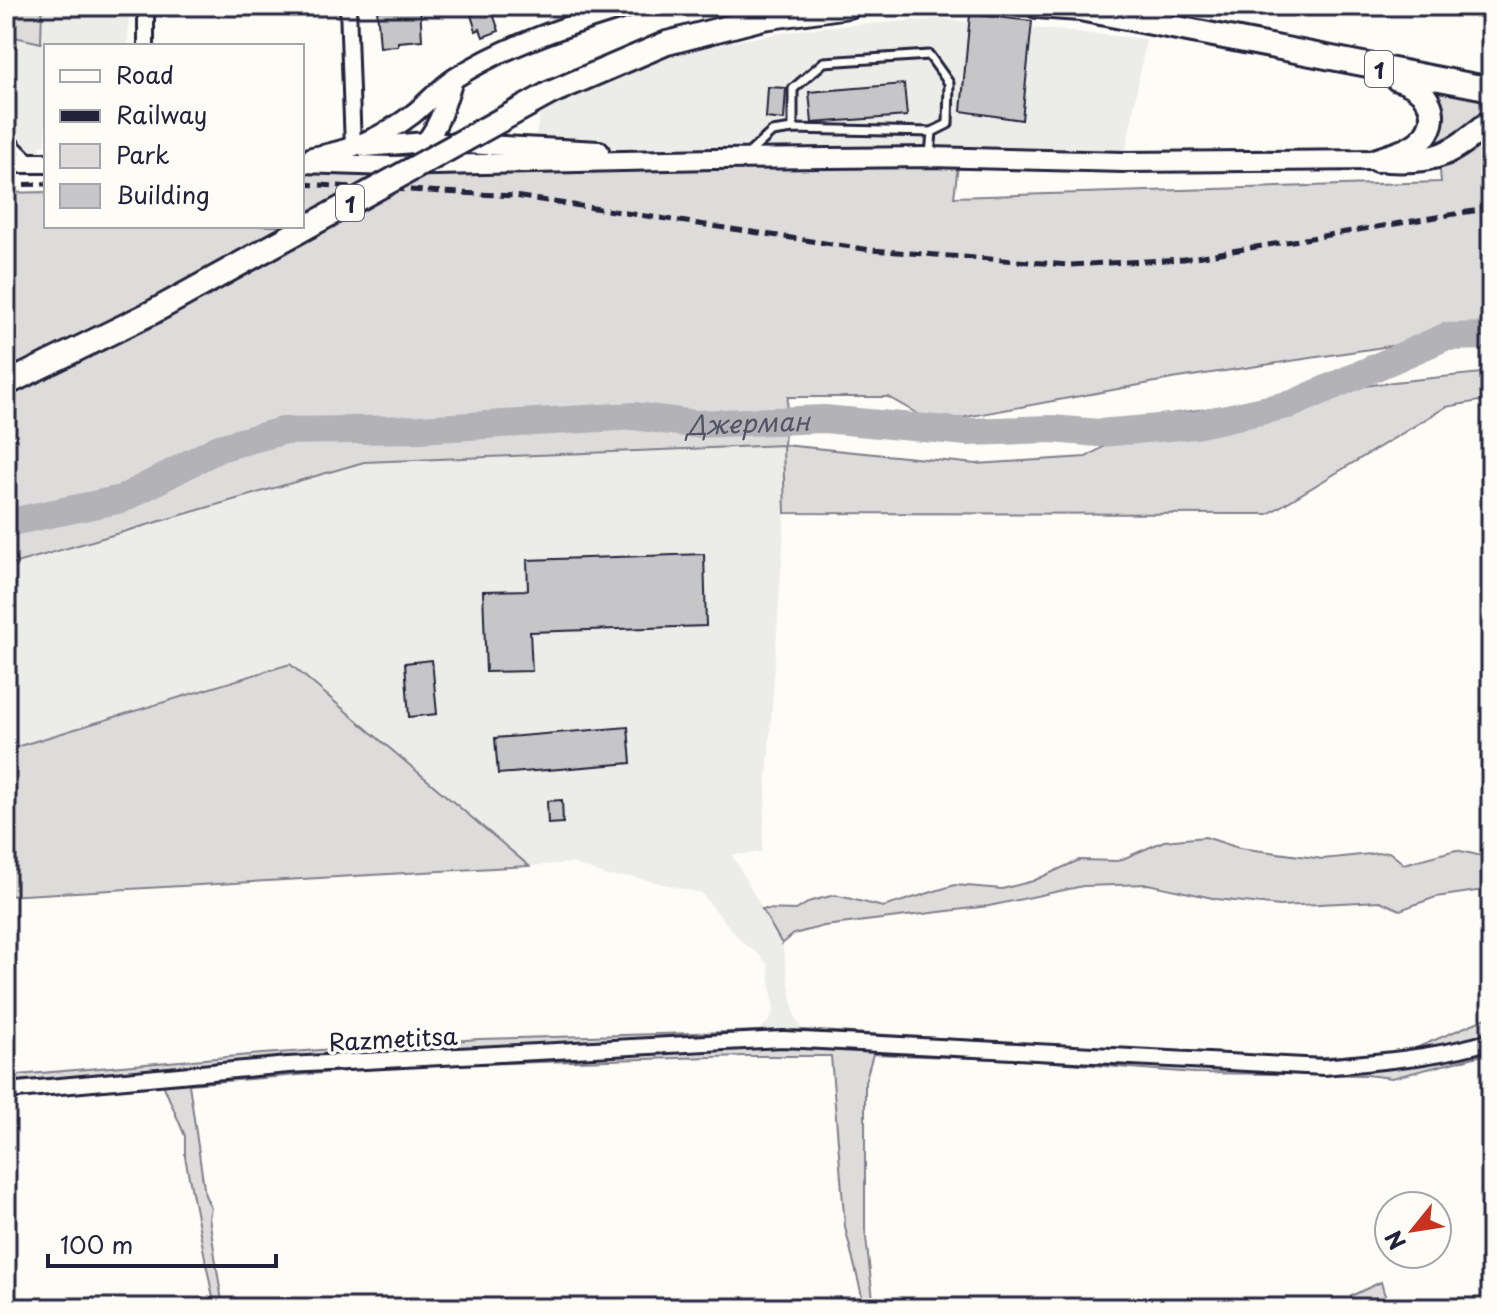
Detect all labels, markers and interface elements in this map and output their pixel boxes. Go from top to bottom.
legend [44,44,304,228]
road number: 1 [1365,51,1393,87]
text: Road [116,56,174,92]
text: Railway [116,96,207,132]
text: Park [116,136,170,172]
text: Building [116,176,210,212]
road number: 1 [336,185,364,221]
water label: Джерман [683,400,812,444]
street label: Razmetitsa [328,1017,458,1059]
north arrow [1373,1190,1453,1270]
scale bar [48,1218,276,1268]
text: N [1376,1225,1413,1257]
text: 100 m [60,1226,133,1262]

